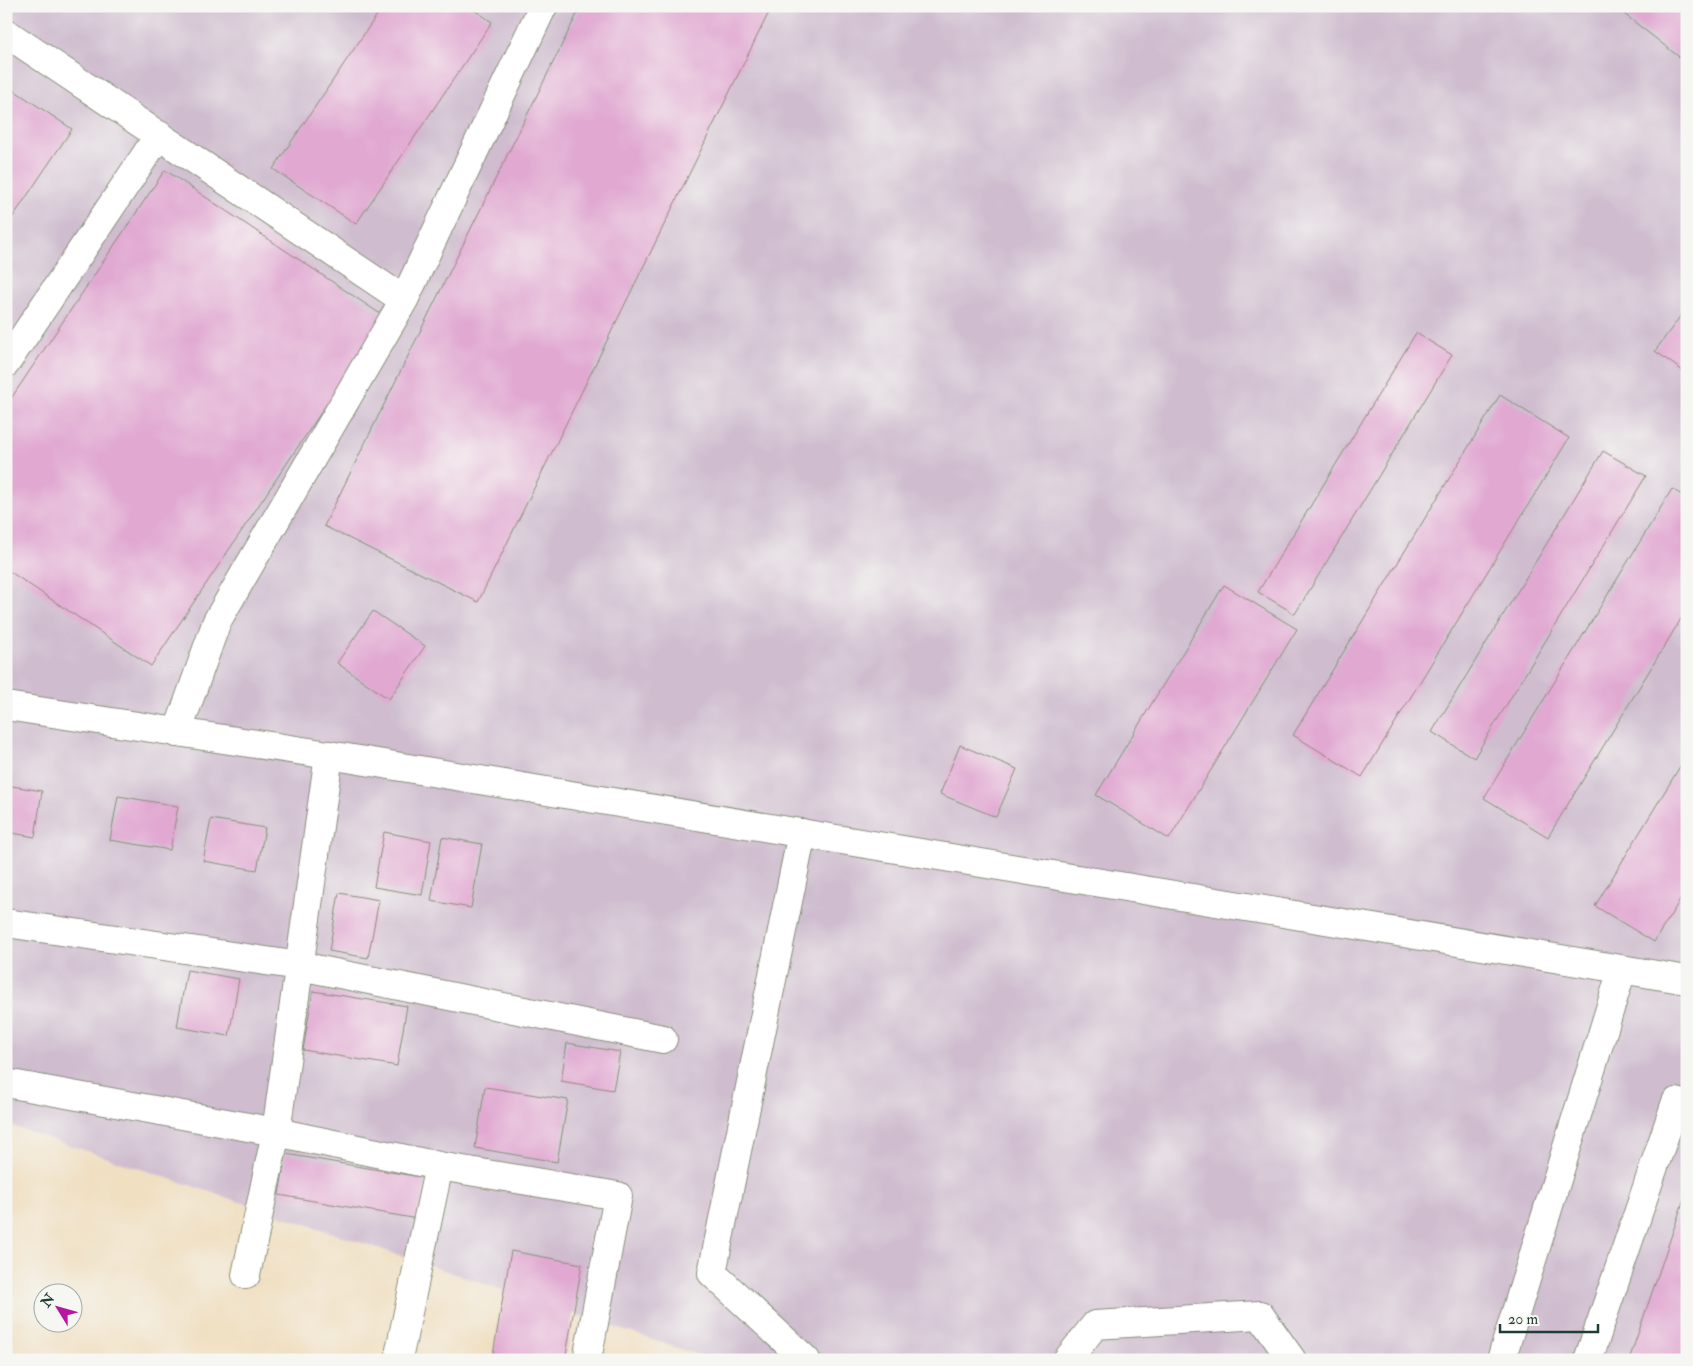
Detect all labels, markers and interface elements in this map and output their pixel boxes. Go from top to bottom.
north arrow [32,1284,82,1334]
text: N [37,1290,59,1311]
scale bar [1500,1301,1598,1333]
text: 20 m [1508,1310,1538,1329]

